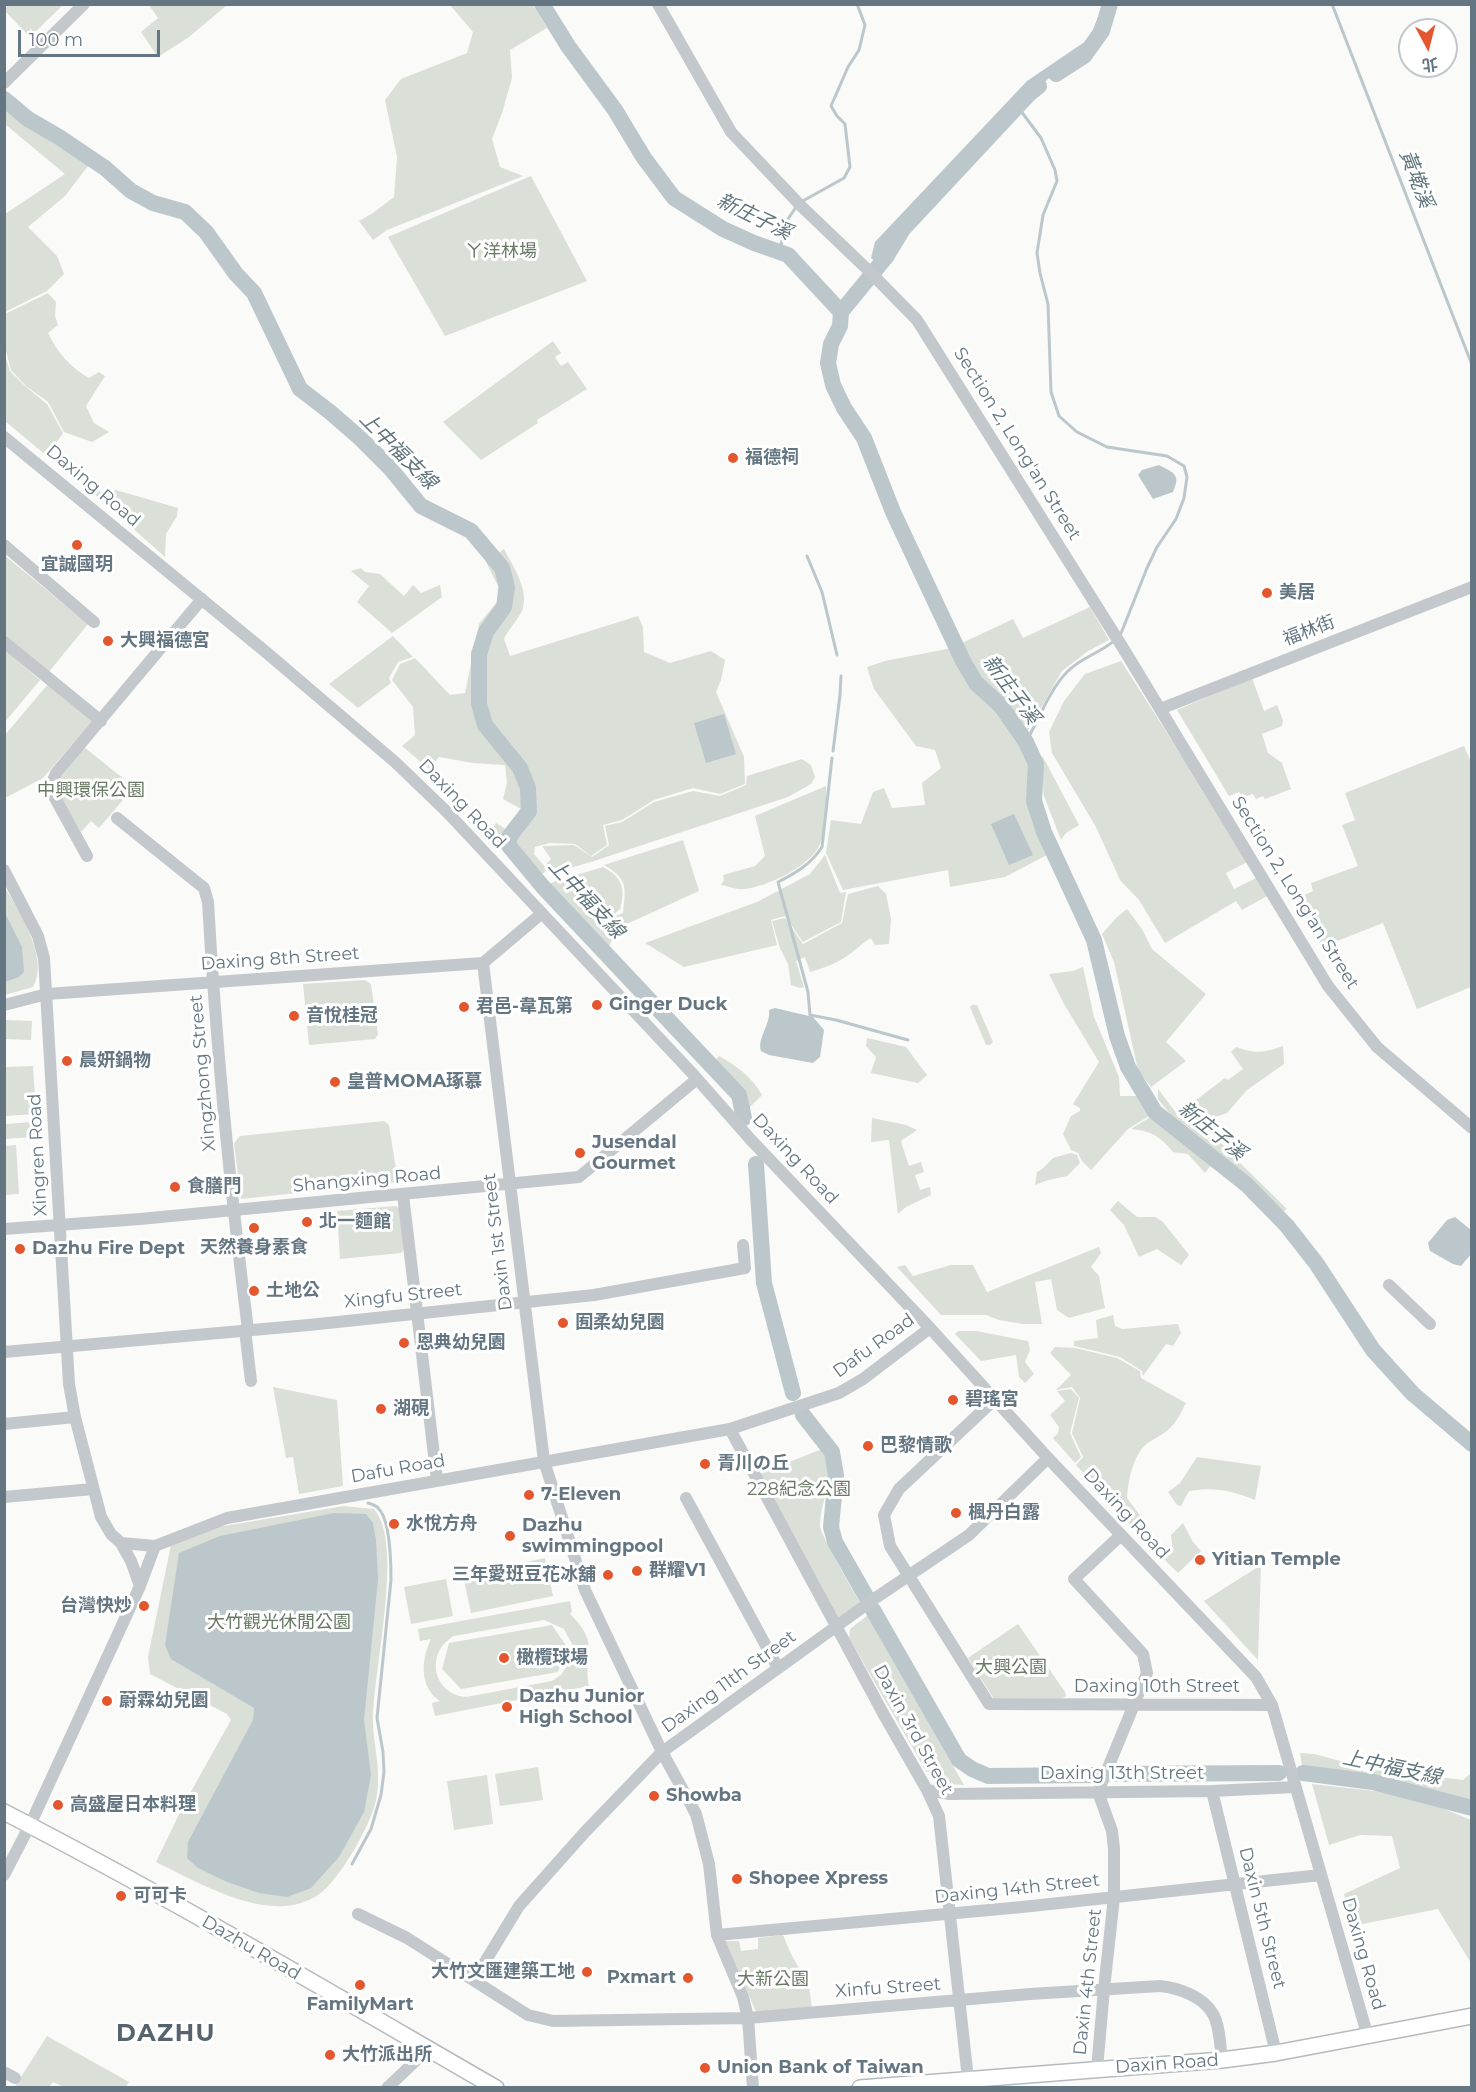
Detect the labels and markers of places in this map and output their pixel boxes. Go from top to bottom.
place label: 福德祠 [745,447,799,469]
marker: 福德祠 [726,451,740,465]
marker: 宜誠國玥 [70,538,84,552]
place label: 宜誠國玥 [41,554,113,576]
place label: 美居 [1279,582,1315,604]
marker: 美居 [1260,586,1274,600]
place label: 大興福德宮 [120,630,210,652]
marker: 大興福德宮 [101,634,115,648]
place label: Ginger Duck [609,994,727,1016]
place label: 君邑-韋瓦第 [476,996,573,1018]
marker: Ginger Duck [590,998,604,1012]
marker: 君邑-韋瓦第 [457,1000,471,1014]
place label: 音悅桂冠 [306,1005,378,1027]
marker: 音悅桂冠 [287,1009,301,1023]
place label: 晨妍鍋物 [79,1050,151,1072]
marker: 晨妍鍋物 [60,1054,74,1068]
place label: 皇普MOMA琢慕 [347,1071,482,1093]
marker: 皇普MOMA琢慕 [328,1075,342,1089]
place label: Jusendal Gourmet [592,1132,677,1174]
marker: Jusendal Gourmet [573,1146,587,1160]
place label: 食膳門 [187,1176,241,1198]
marker: 食膳門 [168,1180,182,1194]
place label: 北一麵館 [319,1211,391,1233]
marker: 北一麵館 [300,1215,314,1229]
marker: 天然養身素食 [247,1221,261,1235]
place label: 天然養身素食 [200,1237,308,1259]
place label: Dazhu Fire Dept [32,1238,185,1260]
marker: Dazhu Fire Dept [13,1242,27,1256]
place label: 土地公 [266,1280,320,1302]
marker: 土地公 [247,1284,261,1298]
place label: 囿柔幼兒園 [575,1312,665,1334]
marker: 囿柔幼兒園 [556,1316,570,1330]
place label: 恩典幼兒園 [416,1332,506,1354]
marker: 恩典幼兒園 [397,1336,411,1350]
place label: 碧瑤宮 [965,1389,1019,1411]
marker: 碧瑤宮 [946,1393,960,1407]
place label: 湖硯 [393,1398,429,1420]
marker: 湖硯 [374,1402,388,1416]
place label: 巴黎情歌 [880,1435,952,1457]
marker: 巴黎情歌 [861,1439,875,1453]
place label: 青川の丘 [717,1453,789,1475]
marker: 青川の丘 [698,1457,712,1471]
place label: 7-Eleven [541,1484,621,1506]
marker: 7-Eleven [522,1488,536,1502]
place label: 楓丹白露 [968,1502,1040,1524]
marker: 楓丹白露 [949,1506,963,1520]
place label: 水悅方舟 [406,1513,478,1535]
place label: Dazhu swimmingpool [522,1515,663,1558]
marker: 水悅方舟 [387,1517,401,1531]
marker: Dazhu swimmingpool [503,1529,517,1543]
place label: Yitian Temple [1212,1549,1341,1571]
marker: Yitian Temple [1193,1553,1207,1567]
place label: 群耀V1 [649,1560,706,1582]
place label: 三年愛班豆花冰舖 [452,1564,596,1586]
marker: 群耀V1 [630,1564,644,1578]
marker: 三年愛班豆花冰舖 [601,1568,615,1582]
place label: 台灣快炒 [60,1595,132,1617]
marker: 台灣快炒 [137,1599,151,1613]
place label: 橄欖球場 [516,1647,588,1669]
marker: 橄欖球場 [497,1651,511,1665]
place label: Dazhu Junior High School [519,1686,644,1728]
place label: 蔚霖幼兒園 [119,1690,209,1712]
marker: 蔚霖幼兒園 [100,1694,114,1708]
marker: Dazhu Junior High School [500,1700,514,1714]
place label: Showba [666,1785,742,1807]
marker: Showba [647,1789,661,1803]
place label: 高盛屋日本料理 [70,1794,196,1816]
marker: 高盛屋日本料理 [51,1798,65,1812]
place label: Shopee Xpress [749,1868,888,1890]
marker: Shopee Xpress [730,1872,744,1886]
place label: 可可卡 [133,1885,187,1907]
marker: 可可卡 [114,1889,128,1903]
place label: 大竹文匯建築工地 [431,1961,575,1983]
marker: 大竹文匯建築工地 [580,1965,594,1979]
place label: Pxmart [607,1967,676,1989]
marker: Pxmart [681,1971,695,1985]
marker: FamilyMart [353,1978,367,1992]
place label: FamilyMart [307,1994,413,2016]
place label: 大竹派出所 [342,2044,432,2066]
marker: 大竹派出所 [323,2048,337,2062]
place label: Union Bank of Taiwan [717,2057,924,2079]
marker: Union Bank of Taiwan [698,2061,712,2075]

